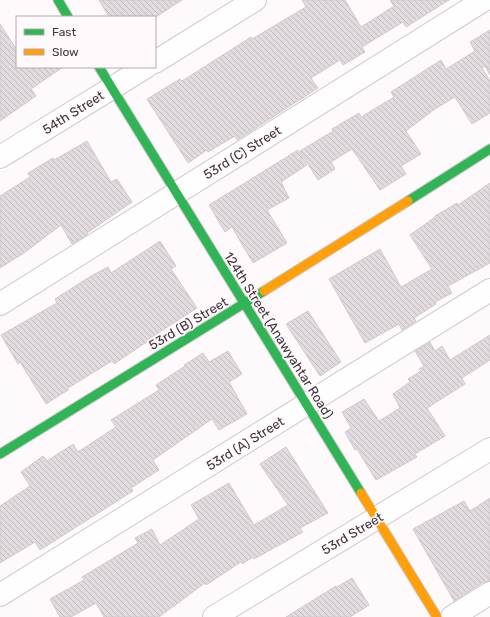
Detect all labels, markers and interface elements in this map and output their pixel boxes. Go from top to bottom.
legend [16,16,156,68]
text: Fast [52,25,76,39]
text: Slow [52,45,79,59]
street label: 54th Street [40,88,107,137]
street label: 53rd (C) Street [201,123,284,182]
street label: 124th Street (Anawyahtar Road) [221,249,336,421]
street label: 53rd (B) Street [146,294,230,353]
street label: 53rd (A) Street [204,414,287,473]
street label: 53rd Street [319,509,386,558]

